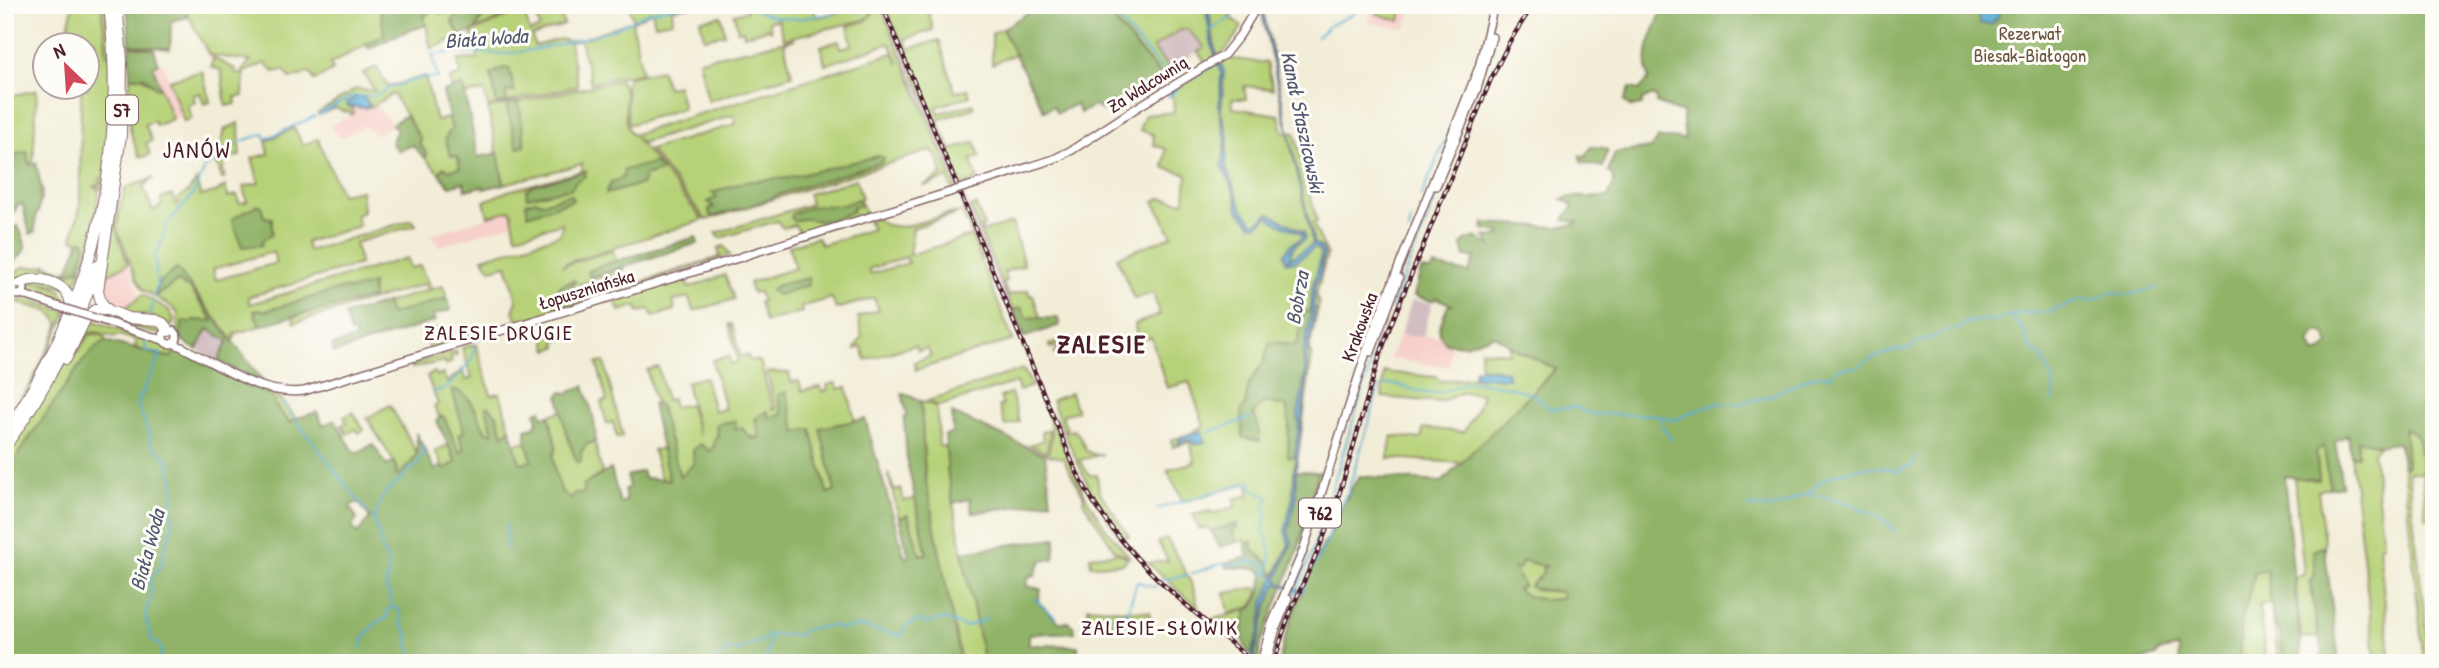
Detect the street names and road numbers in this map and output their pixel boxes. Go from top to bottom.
street label: Za Walcownią [1102,48,1193,119]
road number: S7 [106,96,138,124]
street label: Łopuszniańska [535,262,638,316]
street label: Krakowska [1335,288,1384,365]
road number: 762 [1299,499,1341,528]

